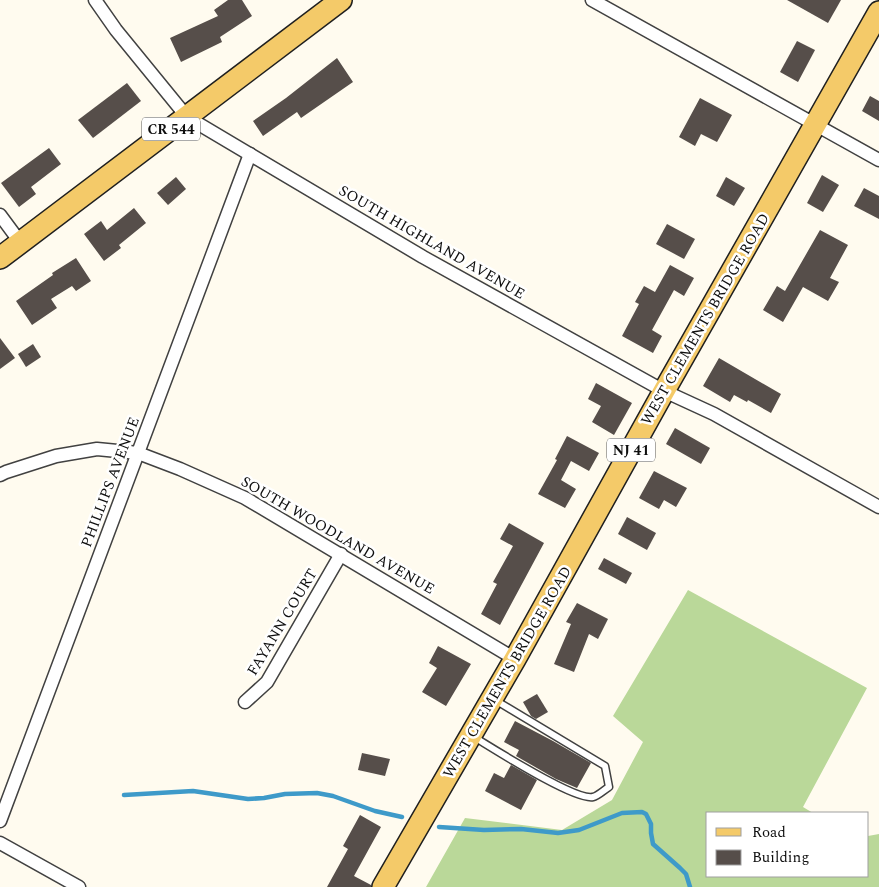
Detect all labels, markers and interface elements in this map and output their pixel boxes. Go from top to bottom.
road number: CR 544 [142,118,200,140]
street label: SOUTH HIGHLAND AVENUE [334,179,529,305]
street label: WEST CLEMENTS BRIDGE ROAD [635,209,776,429]
street label: PHILLIPS AVENUE [75,414,146,551]
road number: NJ 41 [607,438,655,462]
street label: SOUTH WOODLAND AVENUE [236,470,439,601]
street label: WEST CLEMENTS BRIDGE ROAD [437,562,578,782]
street label: FAYANN COURT [241,564,323,680]
legend [706,812,869,877]
text: Road [752,821,786,844]
text: Building [752,846,809,869]

